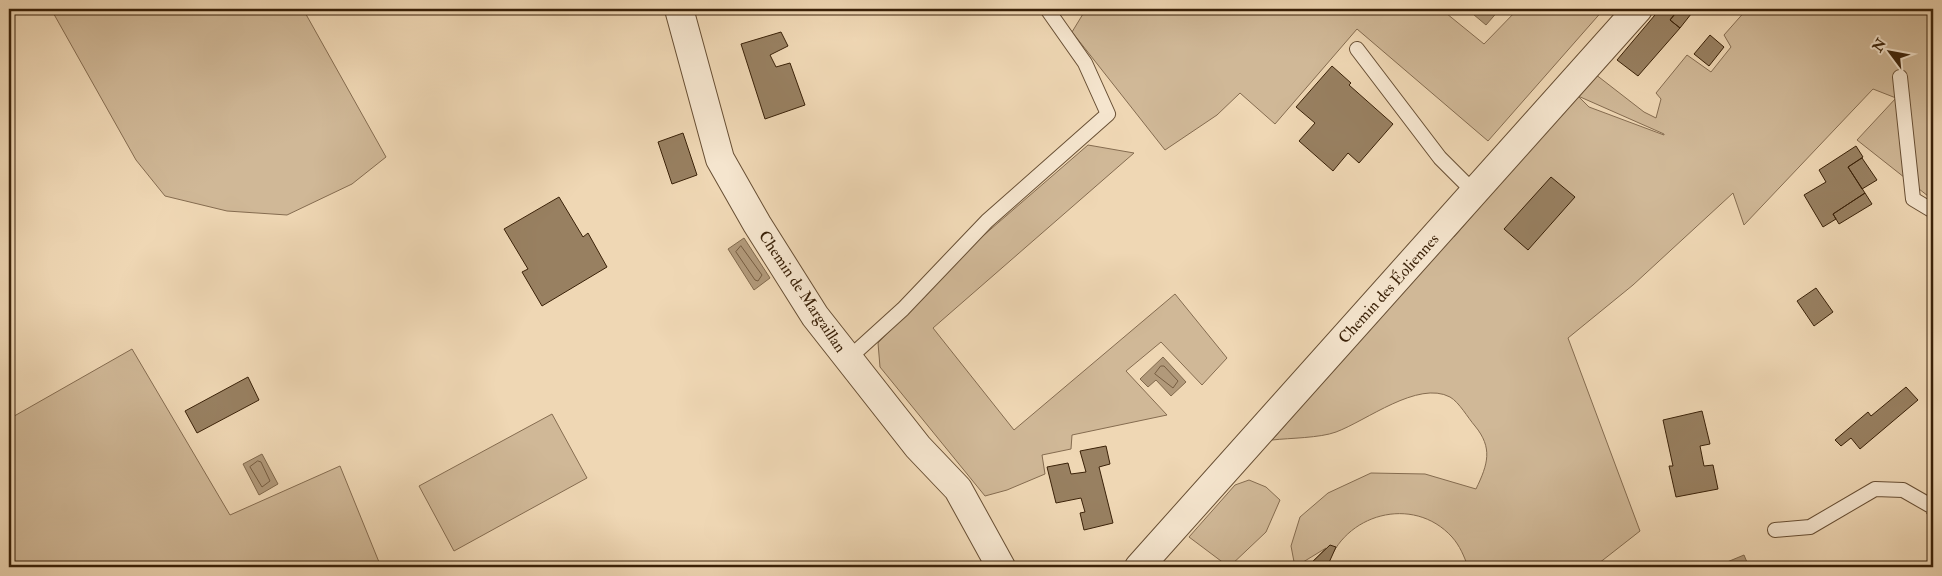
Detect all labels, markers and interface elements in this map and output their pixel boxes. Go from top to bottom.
north arrow [1864,28,1914,78]
text: N [1868,35,1890,56]
street label: Chemin de Margaillan [754,227,850,356]
street label: Chemin des Éoliennes [1333,229,1443,348]

